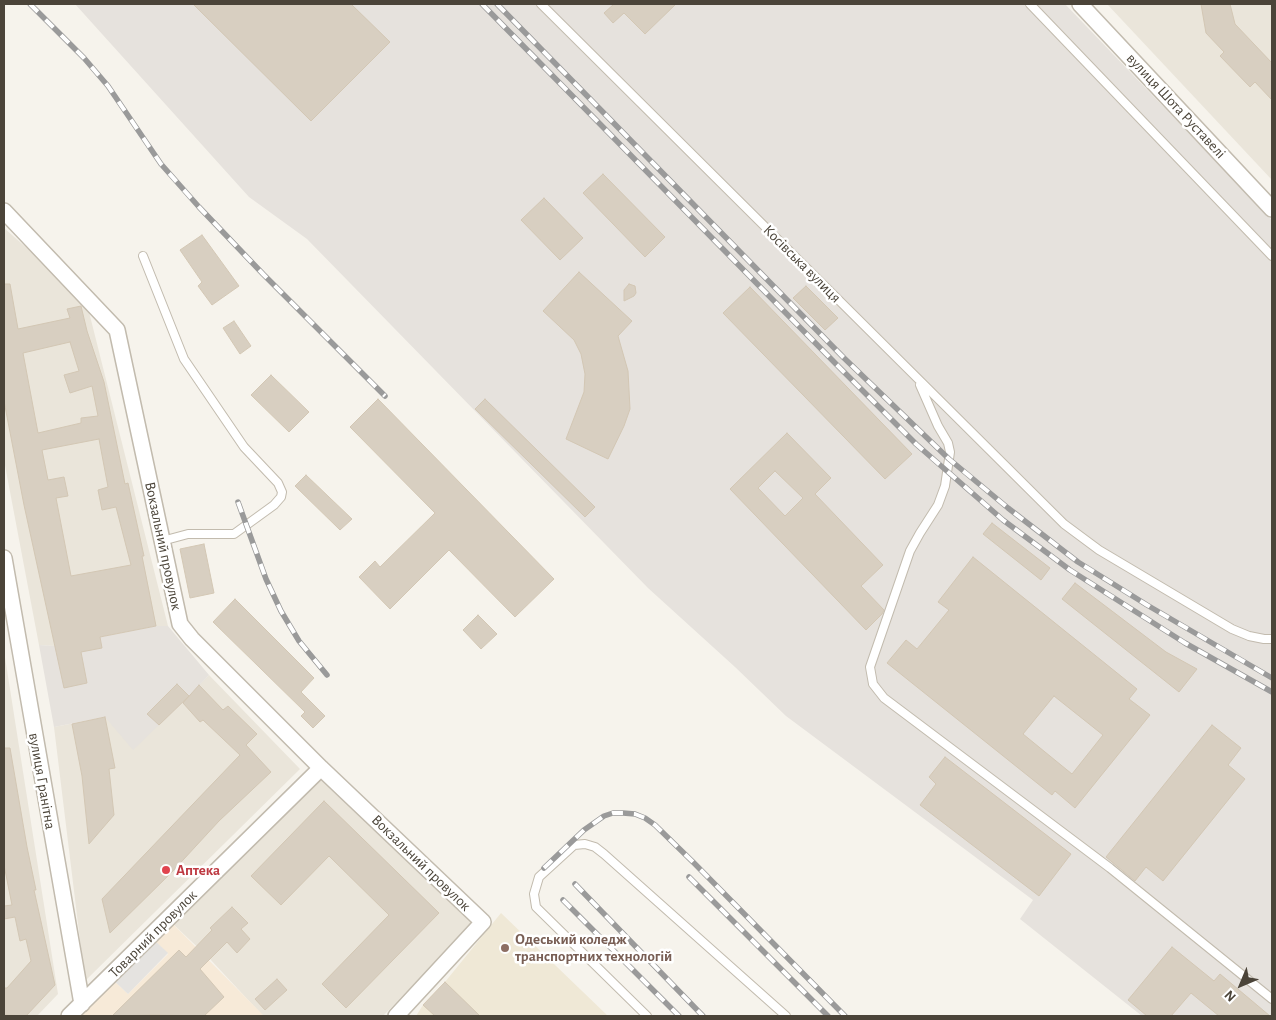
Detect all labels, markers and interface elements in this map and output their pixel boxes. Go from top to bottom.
street label: вулиця Шота Руставелі [1123,50,1229,162]
street label: Косівська вулиця [759,221,845,307]
street label: Вокзальний провулок [141,480,185,612]
street label: вулиця Гранітна [25,731,59,831]
street label: Вокзальний провулок [368,811,474,915]
place label: Аптека [176,861,220,879]
marker: Аптека [160,864,172,876]
street label: Товарний провулок [105,886,201,982]
place label: Одеський коледж транспортних технологій [515,930,672,965]
marker: Одеський коледж транспортних технологій [499,942,511,954]
north arrow [1216,960,1266,1010]
text: N [1222,987,1239,1004]

